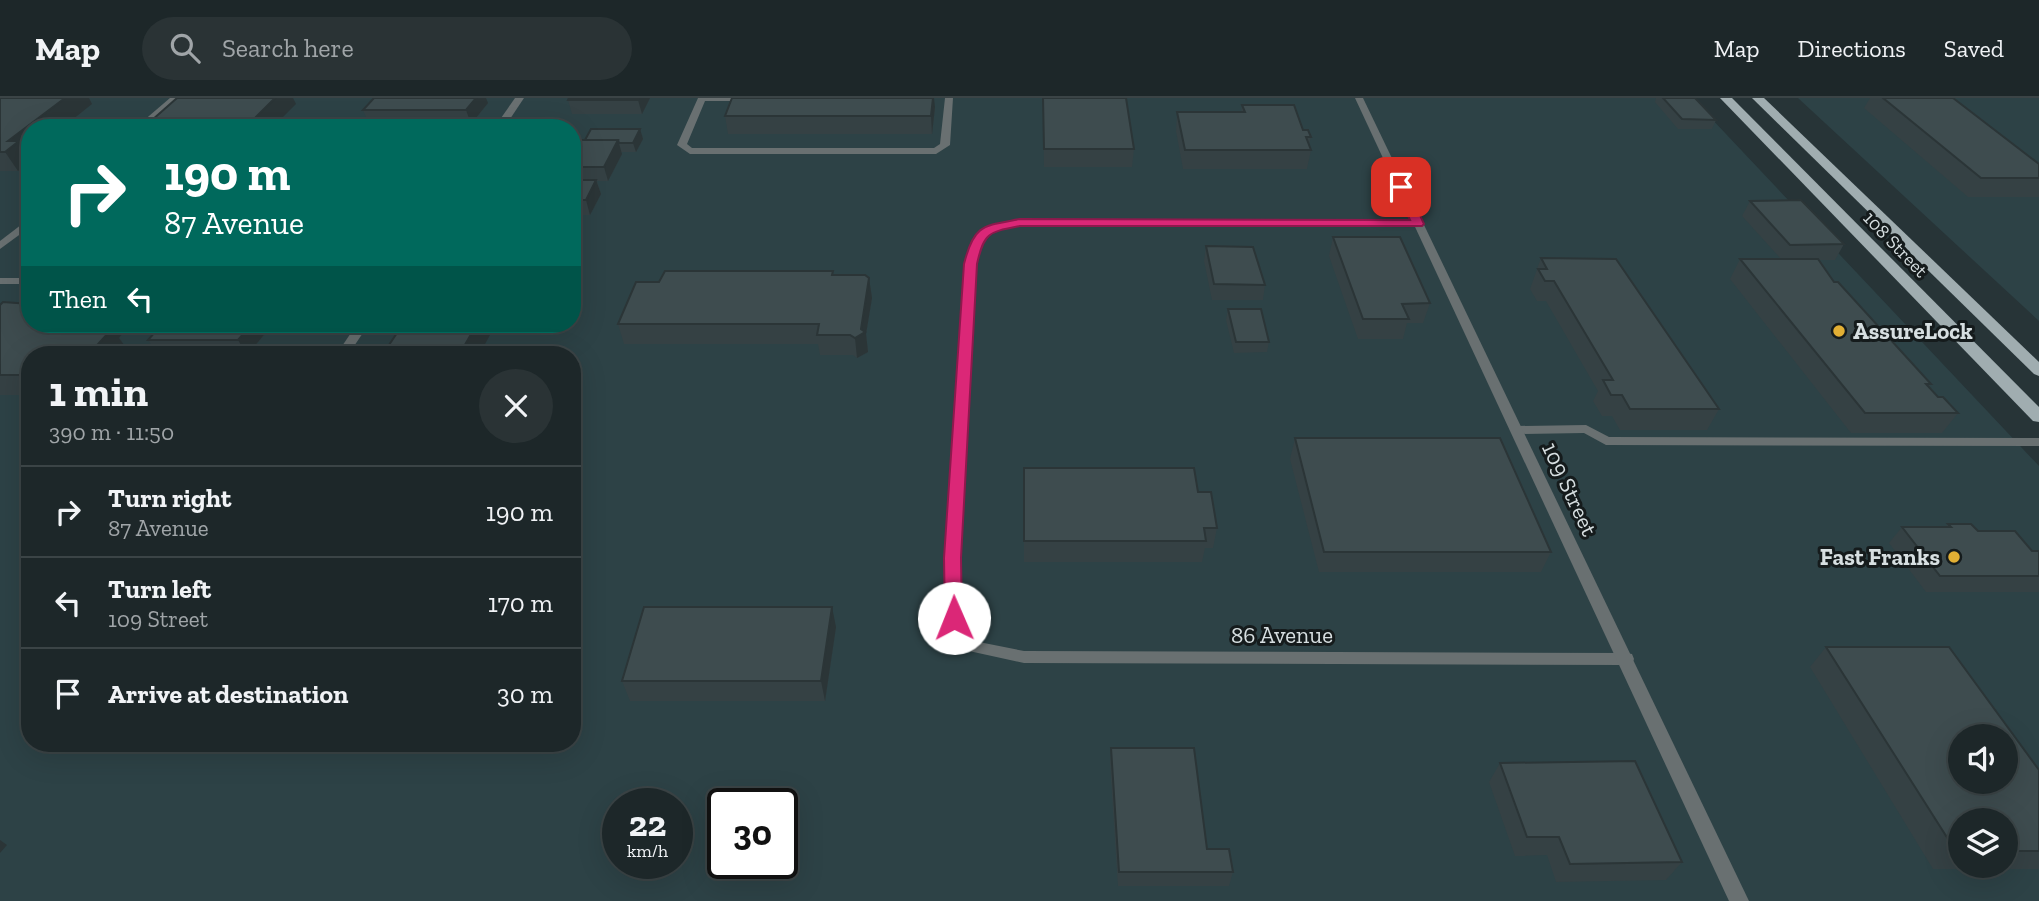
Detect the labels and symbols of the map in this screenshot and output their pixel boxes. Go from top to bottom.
pin [1371,157,1431,217]
street label: 108 Street [1859,207,1933,282]
place label: AssureLock [1853,317,1973,345]
marker: AssureLock [1831,323,1847,339]
street label: 109 Street [1536,438,1604,541]
place label: Fast Franks [1820,543,1940,571]
marker: Fast Franks [1946,549,1962,565]
position arrow [917,581,991,655]
street label: 86 Avenue [1231,621,1333,649]
speed limit sign: 30 [707,788,798,879]

